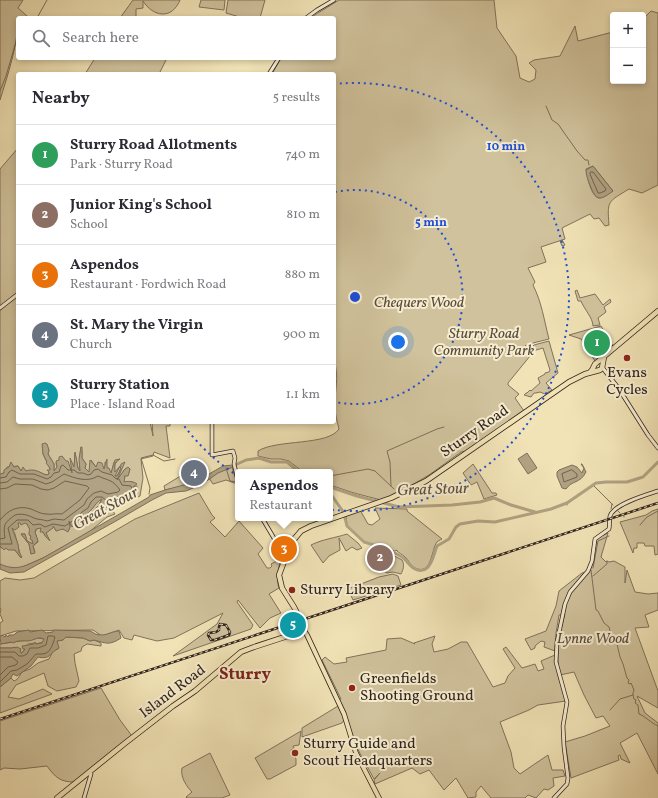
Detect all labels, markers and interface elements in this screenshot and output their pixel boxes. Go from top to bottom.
map controls [610,12,646,84]
button: + [610,12,646,48]
search box [16,16,336,60]
icon: search [30,27,52,49]
text: Search here [62,28,139,49]
button: − [610,48,646,84]
text: Nearby [32,87,90,110]
text: 5 results [273,89,320,107]
text: Sturry Road Allotments [70,135,237,156]
text: 10 min [487,139,525,155]
text: 1 [42,146,48,164]
text: 740 m [286,146,320,164]
text: Park · Sturry Road [70,156,173,174]
text: Junior King's School [70,195,212,216]
text: 2 [42,206,48,224]
text: 810 m [286,206,320,224]
text: 5 min [415,215,447,231]
text: School [70,216,108,234]
text: Aspendos [70,255,139,276]
text: 3 [42,266,48,284]
text: 880 m [285,266,320,284]
text: Restaurant · Fordwich Road [70,276,226,294]
centre of rings [348,290,362,304]
park label: Chequers Wood [374,293,464,314]
text: St. Mary the Virgin [70,315,203,336]
park label: Sturry Road Community Park [433,324,535,362]
text: 4 [41,326,49,344]
text: 900 m [283,326,320,344]
pin: 1 [584,328,610,358]
your location [388,332,408,352]
text: Church [70,336,112,354]
marker: Evans Cycles [622,353,632,363]
place label: Evans Cycles [606,363,648,401]
text: Sturry Station [70,375,170,396]
text: 5 [42,386,48,404]
text: 1.1 km [286,386,320,404]
text: Place · Island Road [70,396,175,414]
street label: Sturry Road [437,401,513,463]
pin: 4 [181,458,207,488]
popup [235,469,333,521]
text: Aspendos [250,476,318,497]
water label: Great Stour [397,478,470,502]
water label: Great Stour [69,481,144,536]
text: Restaurant [250,497,313,515]
pin: 3 [271,534,297,564]
pin: 2 [367,543,393,573]
place label: Sturry Library [300,580,395,601]
marker: Sturry Library [287,585,297,595]
pin: 5 [280,610,306,640]
park label: Lynne Wood [557,629,629,650]
street label: Island Road [136,660,210,724]
district label: Sturry [219,663,271,686]
place label: Greenfields Shooting Ground [360,669,474,707]
marker: Greenfields Shooting Ground [347,683,357,693]
place label: Sturry Guide and Scout Headquarters [303,734,432,772]
marker: Sturry Guide and Scout Headquarters [290,748,300,758]

